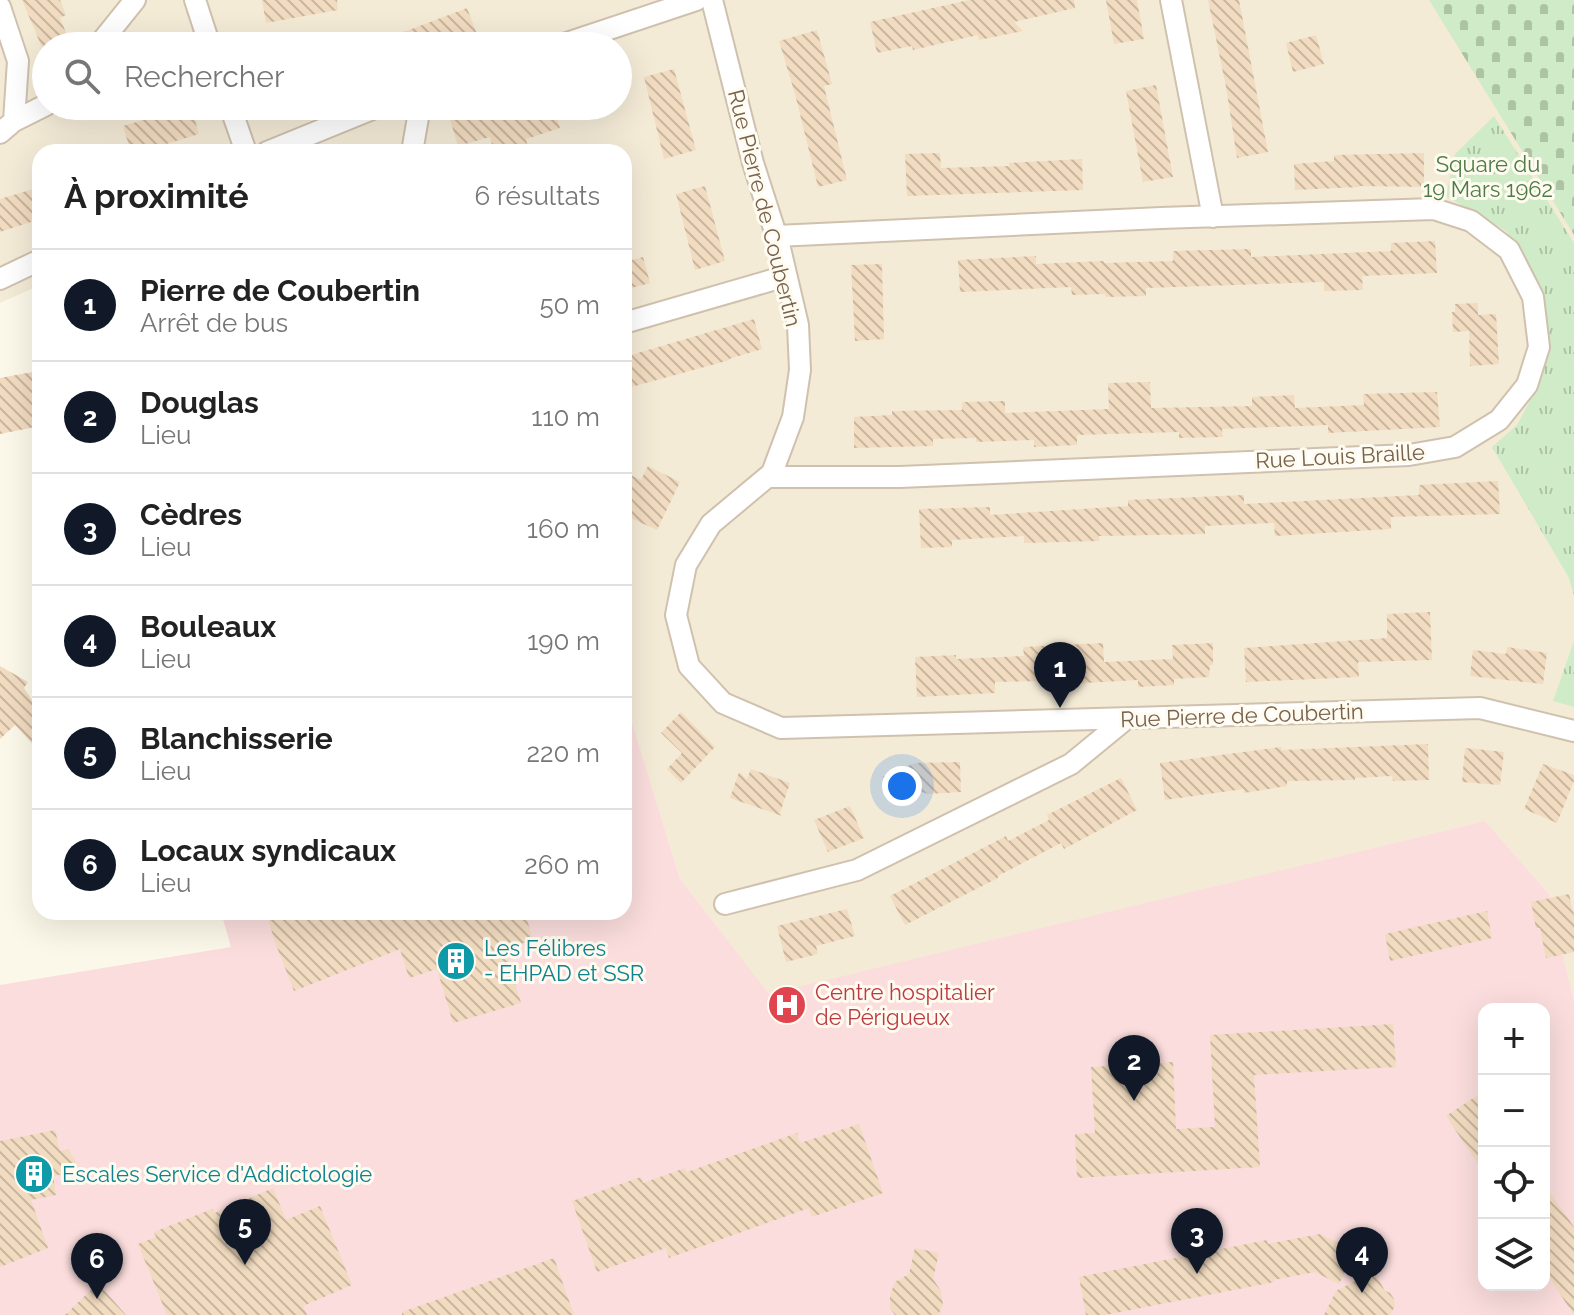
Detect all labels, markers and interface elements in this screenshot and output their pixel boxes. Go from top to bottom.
search box [32,32,632,120]
icon: search [60,54,104,98]
text: Rechercher [124,59,284,94]
street label: Rue Pierre de Coubertin [723,87,807,329]
park label: Square du 19 Mars 1962 [1423,151,1553,202]
text: À proximité [64,176,249,216]
text: 6 résultats [475,181,600,211]
text: Pierre de Coubertin [140,273,420,308]
text: 1 [84,290,96,320]
text: 50 m [539,290,600,320]
text: Arrêt de bus [140,308,288,338]
text: Douglas [140,385,259,420]
text: 2 [83,402,97,432]
text: 110 m [531,402,600,432]
text: Lieu [140,420,192,450]
street label: Rue Louis Braille [1255,439,1425,473]
text: Cèdres [140,497,242,532]
text: 3 [83,514,97,544]
text: 160 m [527,514,600,544]
text: Lieu [140,532,192,562]
text: Bouleaux [140,609,276,644]
text: 4 [83,626,97,656]
text: 190 m [527,626,600,656]
pin: 1 [1034,642,1086,708]
text: Lieu [140,644,192,674]
street label: Rue Pierre de Coubertin [1120,698,1364,732]
text: Blanchisserie [140,721,333,756]
text: 5 [83,738,97,768]
text: 220 m [526,738,600,768]
text: Lieu [140,756,192,786]
your location [882,766,922,806]
text: Locaux syndicaux [140,833,396,868]
text: 6 [82,850,98,880]
text: 260 m [524,850,600,880]
text: Lieu [140,868,192,898]
place label: Les Félibres - EHPAD et SSR [484,935,644,986]
building icon: Les Félibres - EHPAD et SSR [435,940,477,982]
place label: Centre hospitalier de Périgueux [815,979,995,1030]
hospital icon: Centre hospitalier de Périgueux [766,984,808,1026]
map controls [1478,1003,1550,1291]
button: + [1478,1003,1550,1075]
pin: 2 [1108,1035,1160,1101]
button: − [1478,1075,1550,1147]
button: locate [1478,1147,1550,1219]
building icon: Escales Service d'Addictologie [13,1153,55,1195]
place label: Escales Service d'Addictologie [62,1161,372,1187]
pin: 5 [219,1199,271,1265]
pin: 3 [1171,1208,1223,1274]
button: layers [1478,1219,1550,1291]
pin: 4 [1336,1227,1388,1293]
pin: 6 [71,1233,123,1299]

